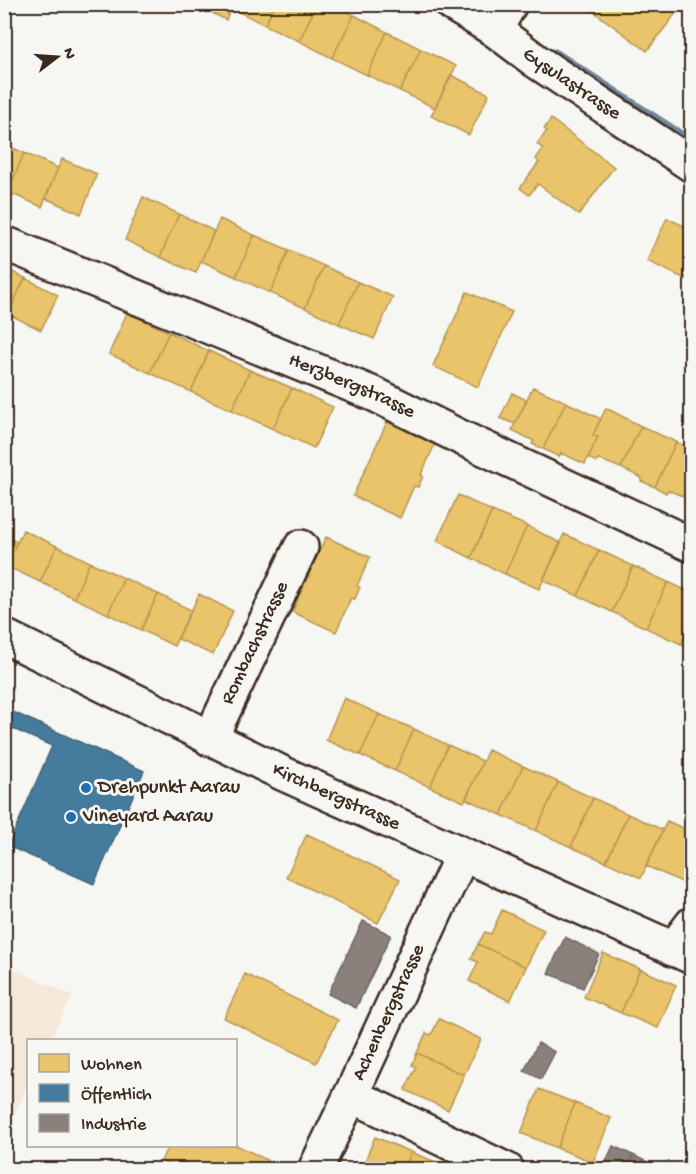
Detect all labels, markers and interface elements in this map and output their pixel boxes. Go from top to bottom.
north arrow [27,27,87,87]
street label: Gysulastrasse [518,43,625,126]
text: N [57,46,79,62]
street label: Herzbergstrasse [285,349,419,424]
street label: Rombachstrasse [216,578,295,708]
street label: Kirchbergstrasse [268,758,404,836]
place label: Drehpunkt Aarau [96,777,241,800]
marker: Drehpunkt Aarau [79,781,93,795]
place label: Vineyard Aarau [82,806,214,829]
marker: Vineyard Aarau [64,810,78,824]
street label: Achenbergstrasse [348,940,431,1084]
legend [27,1039,237,1147]
text: Wohnen [81,1055,142,1076]
text: Öffentlich [81,1085,152,1106]
text: Industrie [81,1115,147,1136]

